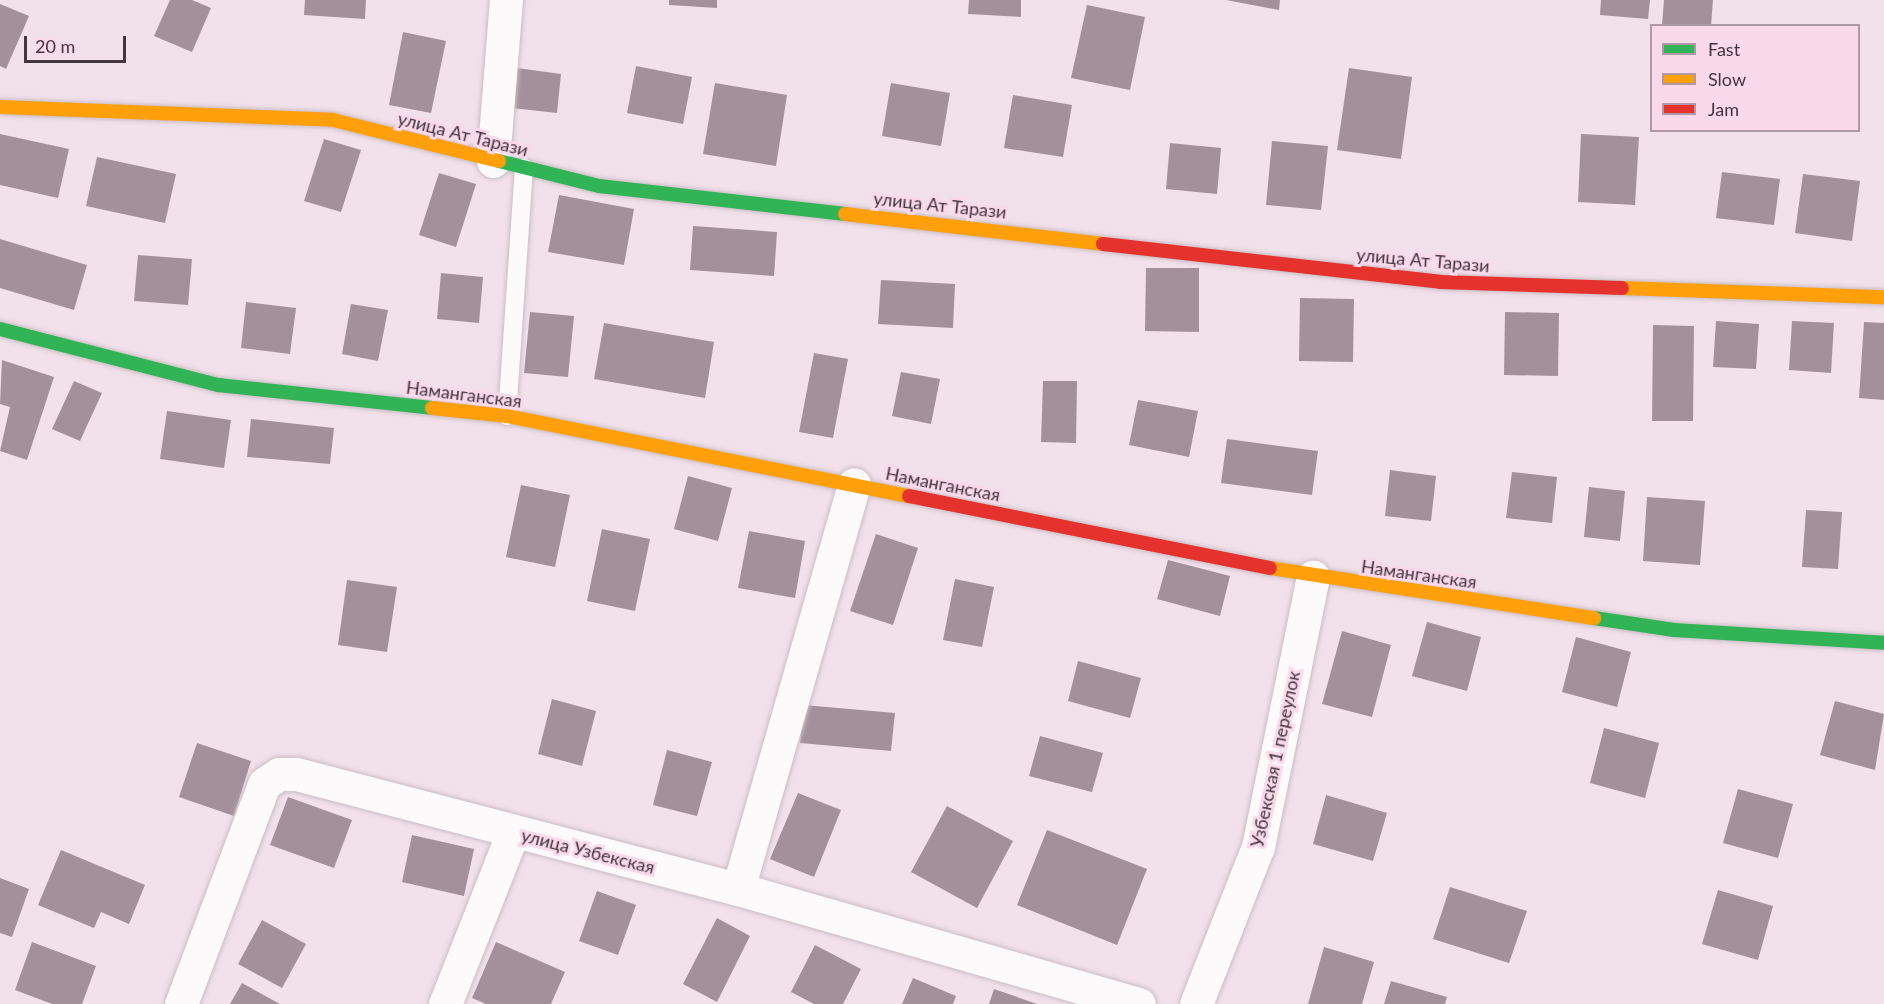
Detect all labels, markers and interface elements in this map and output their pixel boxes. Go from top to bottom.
scale bar [27,24,129,62]
legend [1650,24,1860,132]
text: 20 m [35,35,75,57]
text: Fast [1708,38,1740,60]
text: Slow [1708,68,1746,90]
text: Jam [1708,98,1739,120]
street label: улица Ат Тарази [396,107,530,161]
street label: улица Ат Тарази [872,187,1008,223]
street label: улица Ат Тарази [1356,243,1490,277]
street label: Наманганская [405,376,523,412]
street label: Наманганская [884,462,1002,506]
street label: Наманганская [1360,555,1478,593]
street label: Узбекская 1 переулок [1246,669,1304,849]
street label: улица Узбекская [519,824,657,878]

